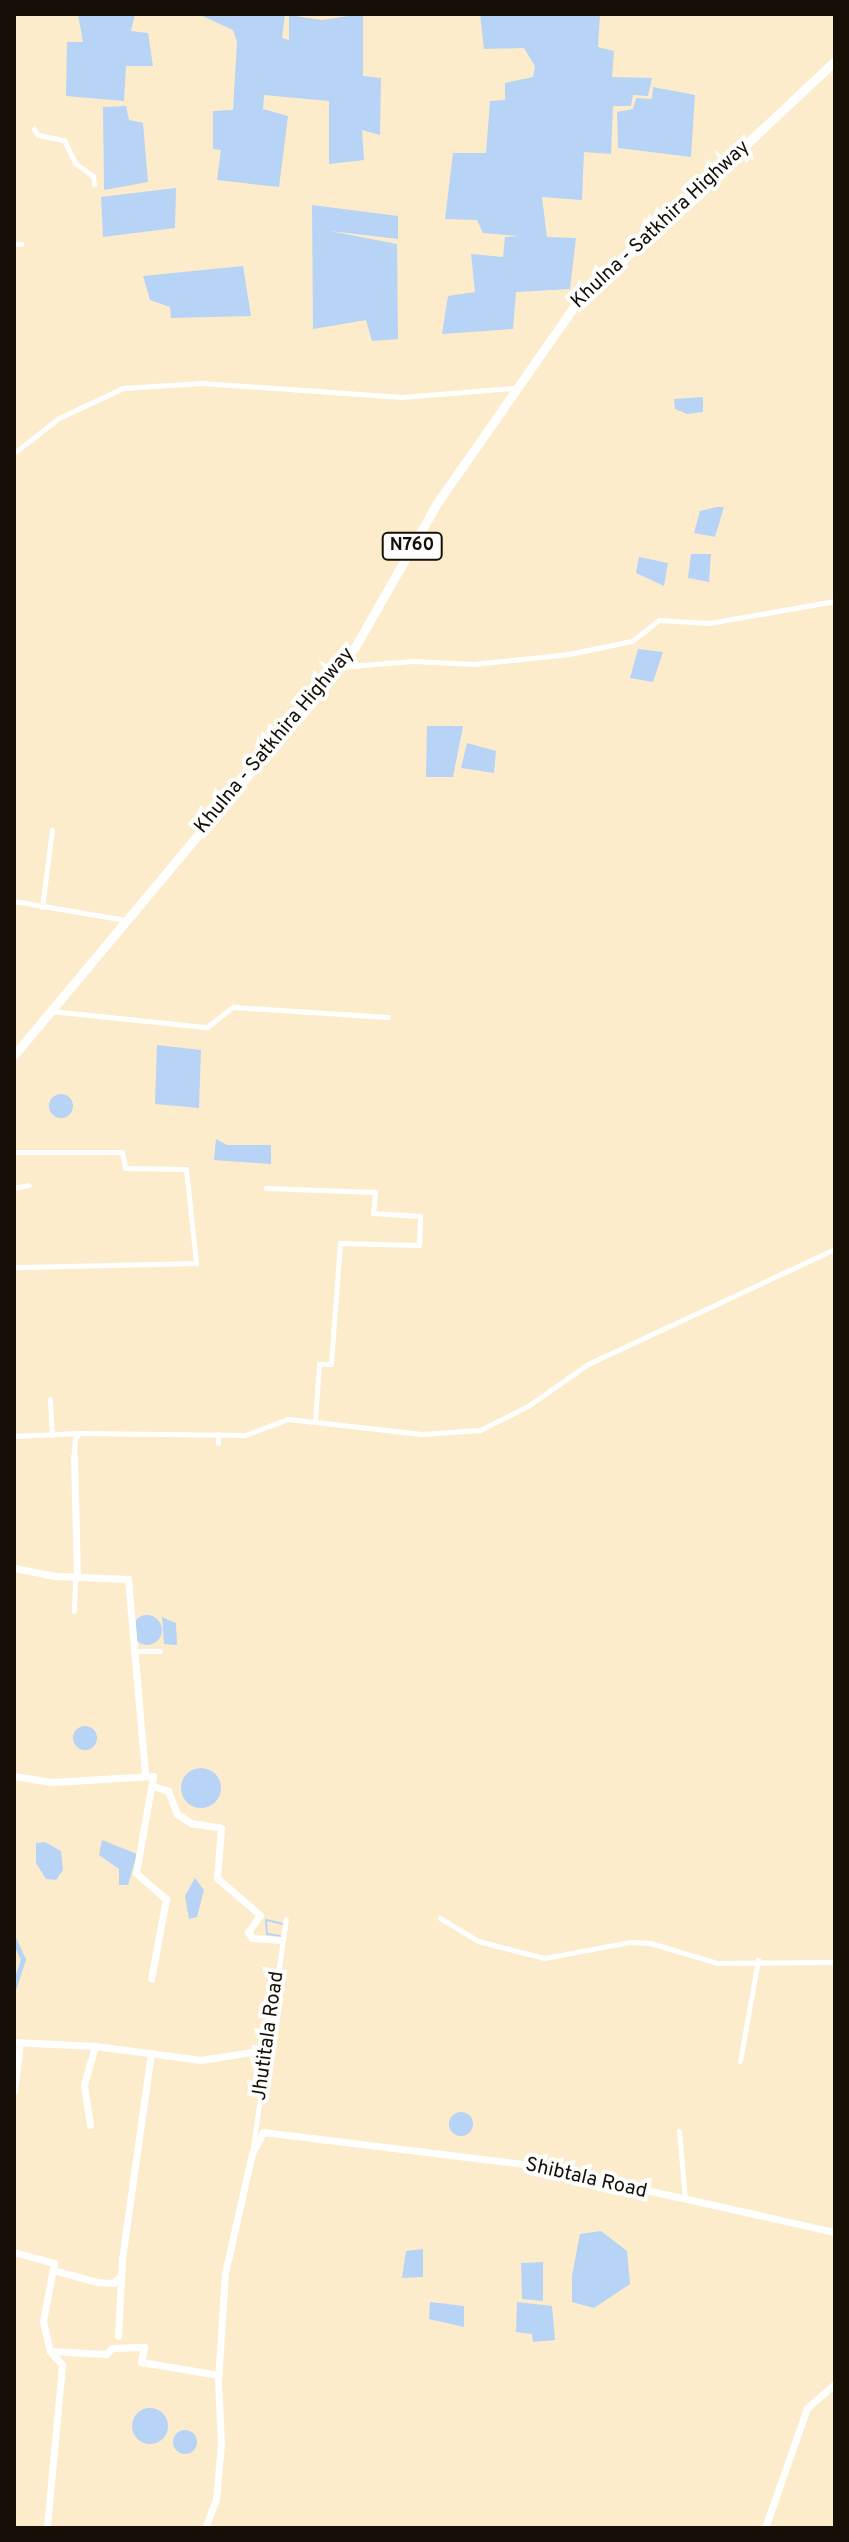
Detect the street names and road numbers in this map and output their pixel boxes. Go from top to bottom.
street label: Khulna - Satkhira Highway [567,136,755,314]
road number: N760 [380,532,444,560]
street label: Khulna - Satkhira Highway [190,643,360,839]
street label: Jhutitala Road [248,1970,290,2102]
street label: Shibtala Road [523,2153,649,2205]

